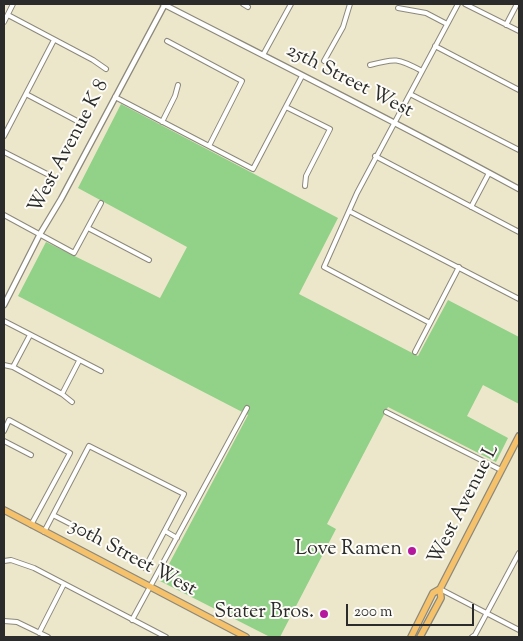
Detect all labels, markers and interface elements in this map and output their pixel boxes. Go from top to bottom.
street label: 25th Street West [282,40,416,124]
street label: West Avenue K 8 [25,76,115,218]
street label: West Avenue L [424,441,506,569]
street label: 30th Street West [64,515,200,603]
place label: Love Ramen [295,539,402,563]
marker: Love Ramen [406,545,418,557]
scale bar [348,594,476,626]
place label: Stater Bros. [214,602,314,626]
text: 200 m [354,602,393,623]
marker: Stater Bros. [318,608,330,620]

